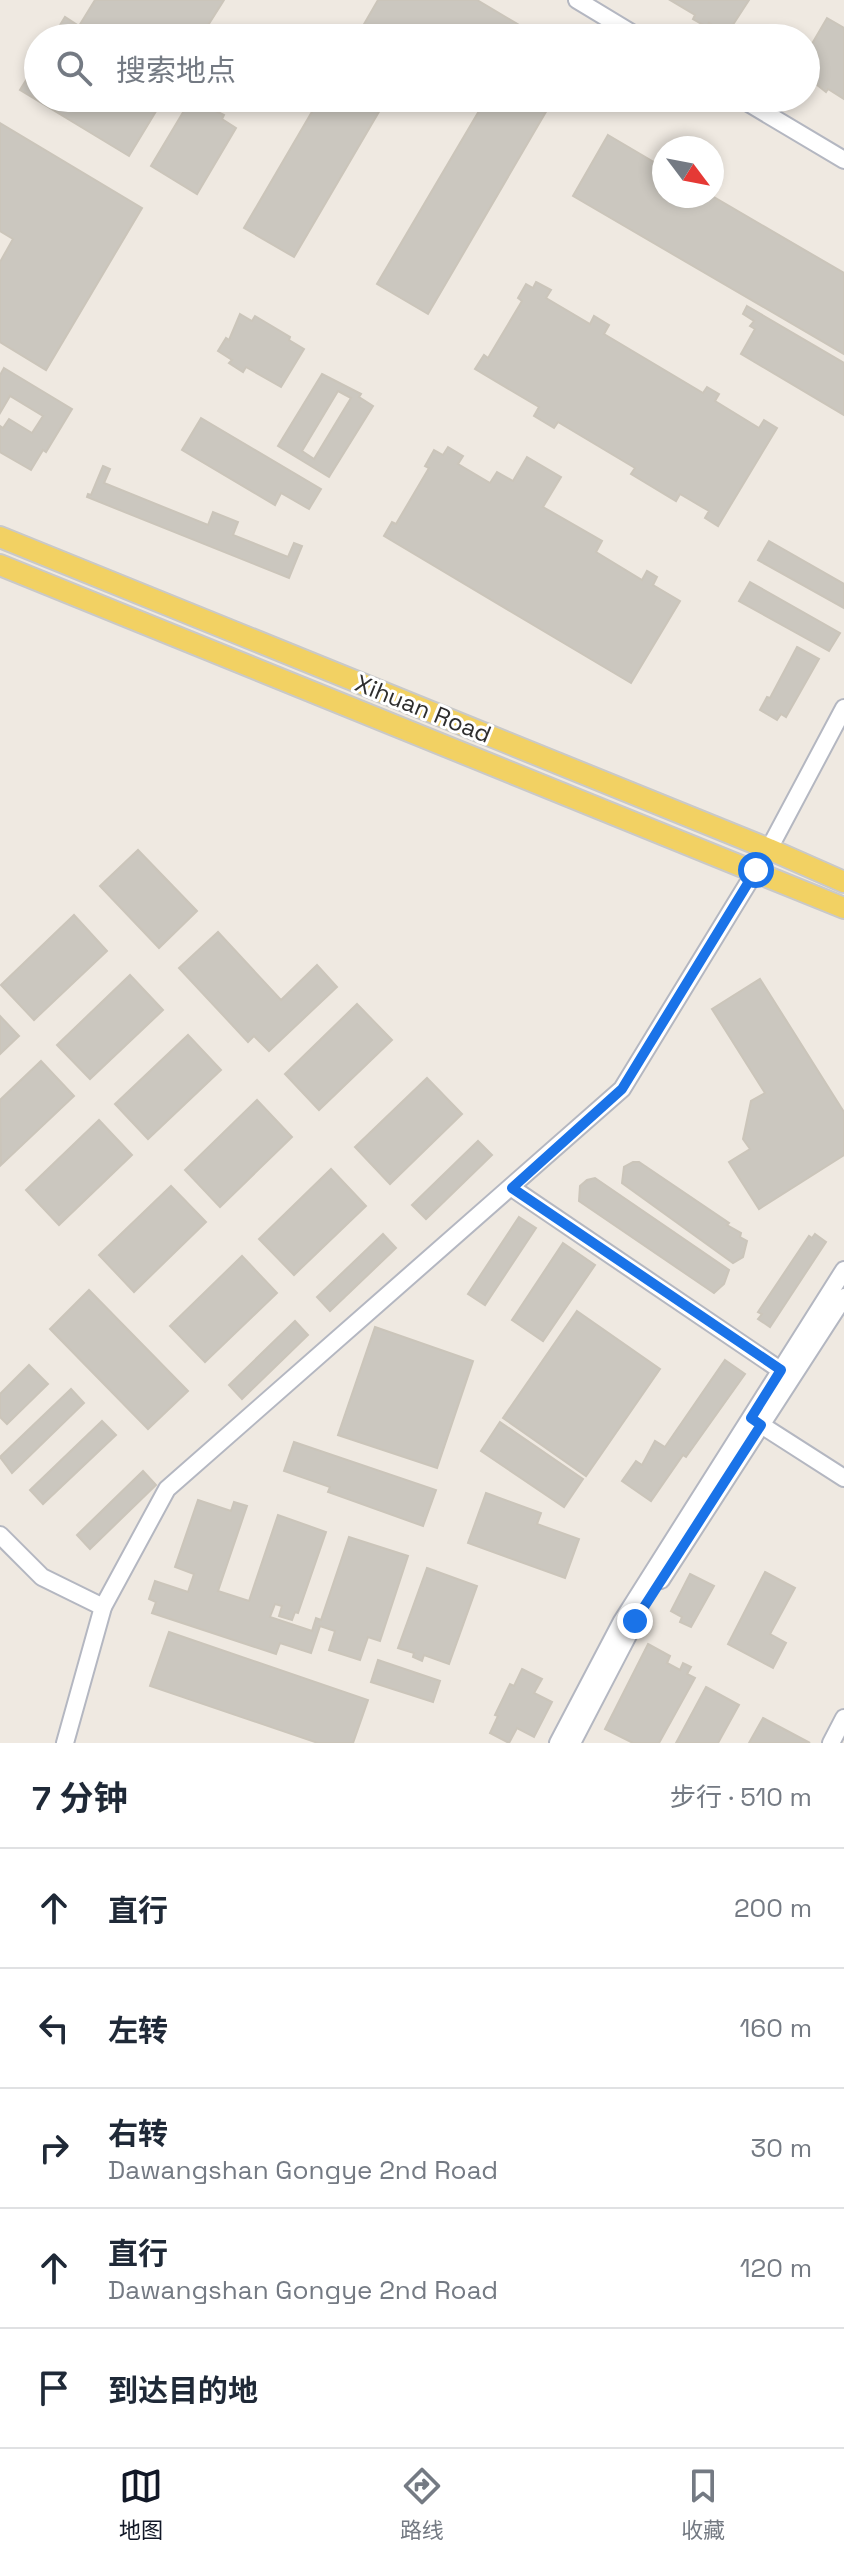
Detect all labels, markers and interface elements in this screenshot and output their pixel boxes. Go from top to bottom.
search box [24,24,820,112]
icon: search [52,46,96,90]
text: 搜索地点 [116,51,236,90]
north arrow [652,136,724,208]
street label: Xihuan Road [351,667,496,750]
route start [738,852,774,888]
route end [617,1603,653,1639]
text: 7 分钟 [32,1777,127,1820]
text: 步行 · 510 m [670,1780,812,1814]
icon: ahead [32,1886,76,1930]
text: 直行 [108,1891,168,1930]
text: 200 m [734,1891,812,1925]
icon: left [32,2006,76,2050]
text: 左转 [108,2011,168,2050]
text: 160 m [740,2011,812,2045]
text: 右转 [108,2114,168,2153]
icon: right [32,2126,76,2170]
text: 30 m [751,2131,812,2165]
text: Dawangshan Gongye 2nd Road [108,2153,498,2187]
text: 直行 [108,2234,168,2273]
icon: ahead [32,2246,76,2290]
text: 120 m [740,2251,812,2285]
text: Dawangshan Gongye 2nd Road [108,2273,498,2307]
icon: arrive [32,2366,76,2410]
text: 到达目的地 [108,2371,258,2410]
tab: 地图 [119,2464,163,2544]
tab: 路线 [400,2464,444,2544]
tab: 收藏 [681,2464,725,2544]

